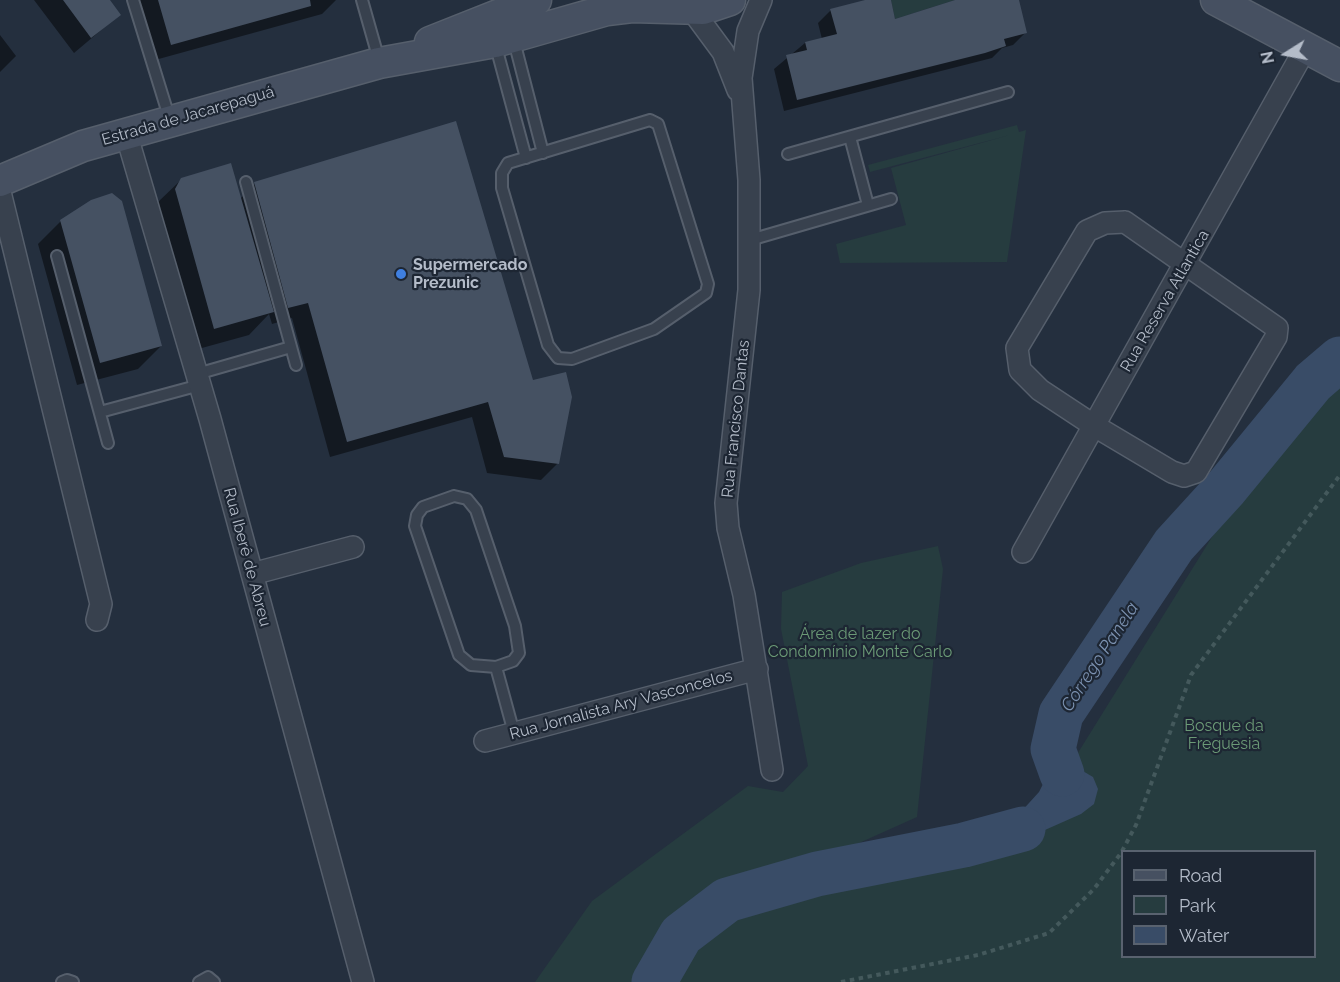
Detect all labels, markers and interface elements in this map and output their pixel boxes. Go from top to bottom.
north arrow [1256,24,1316,84]
text: N [1257,50,1278,65]
street label: Estrada de Jacarepaguá [100,82,276,150]
street label: Rua Reserva Atlantica [1117,227,1213,375]
place label: Supermercado Prezunic [413,255,527,293]
marker: Supermercado Prezunic [394,267,408,281]
street label: Rua Francisco Dantas [718,339,754,499]
street label: Rua Iberê de Abreu [219,485,275,629]
water label: Córrego Panela [1057,598,1143,716]
park label: Área de lazer do Condomínio Monte Carlo [768,624,952,662]
street label: Rua Jornalista Ary Vasconcelos [507,666,735,744]
park label: Bosque da Freguesia [1184,716,1264,754]
legend [1121,850,1316,958]
text: Road [1179,865,1222,886]
text: Park [1179,895,1216,916]
text: Water [1179,925,1229,946]

